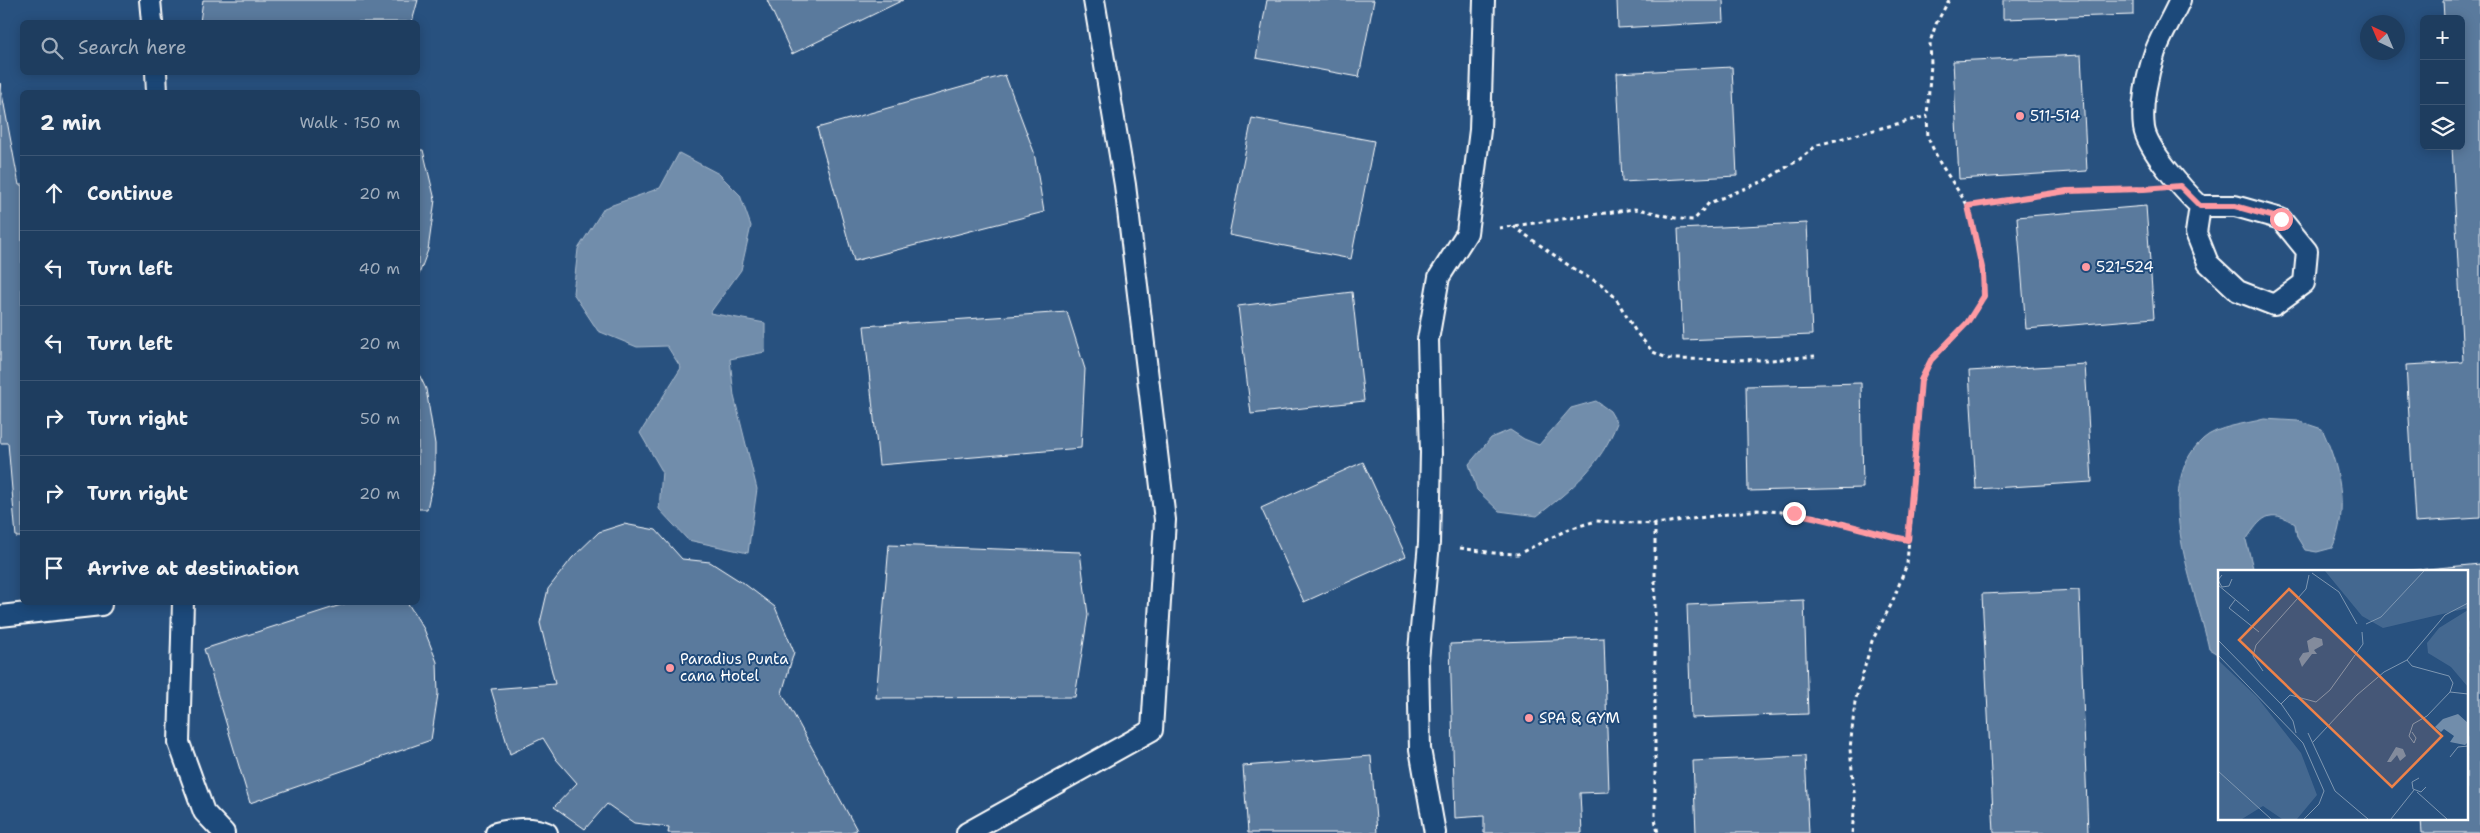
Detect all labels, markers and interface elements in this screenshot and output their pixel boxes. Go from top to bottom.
north arrow [2360,15,2405,60]
map controls [2420,15,2465,150]
button: + [2420,15,2465,60]
search box [20,20,420,75]
icon: search [38,34,66,62]
text: Search here [78,35,187,60]
button: − [2420,60,2465,105]
button: layers [2420,105,2465,150]
place label: 511-514 [2030,106,2080,126]
text: 2 min [40,109,101,137]
marker: 511-514 [2014,110,2026,122]
text: Walk · 150 m [299,112,400,133]
icon: ahead [40,179,68,207]
text: Continue [87,181,173,206]
text: 20 m [359,183,400,204]
route start [2270,208,2293,231]
icon: left [40,254,68,282]
text: Turn left [87,256,173,281]
place label: 521-524 [2096,257,2154,277]
text: 40 m [358,258,400,279]
marker: 521-524 [2080,261,2092,273]
icon: left [40,329,68,357]
text: Turn left [87,331,173,356]
text: 20 m [359,333,400,354]
icon: right [40,404,68,432]
text: Turn right [87,406,188,431]
text: 50 m [360,408,400,429]
icon: right [40,479,68,507]
text: Turn right [87,481,188,506]
text: 20 m [359,483,400,504]
route end [1783,502,1806,525]
icon: arrive [40,554,68,582]
text: Arrive at destination [87,556,299,581]
inset map [2218,570,2468,820]
place label: Paradius Punta cana Hotel [680,649,789,686]
marker: Paradius Punta cana Hotel [664,662,676,674]
place label: SPA & GYM [1539,708,1620,728]
marker: SPA & GYM [1523,712,1535,724]

